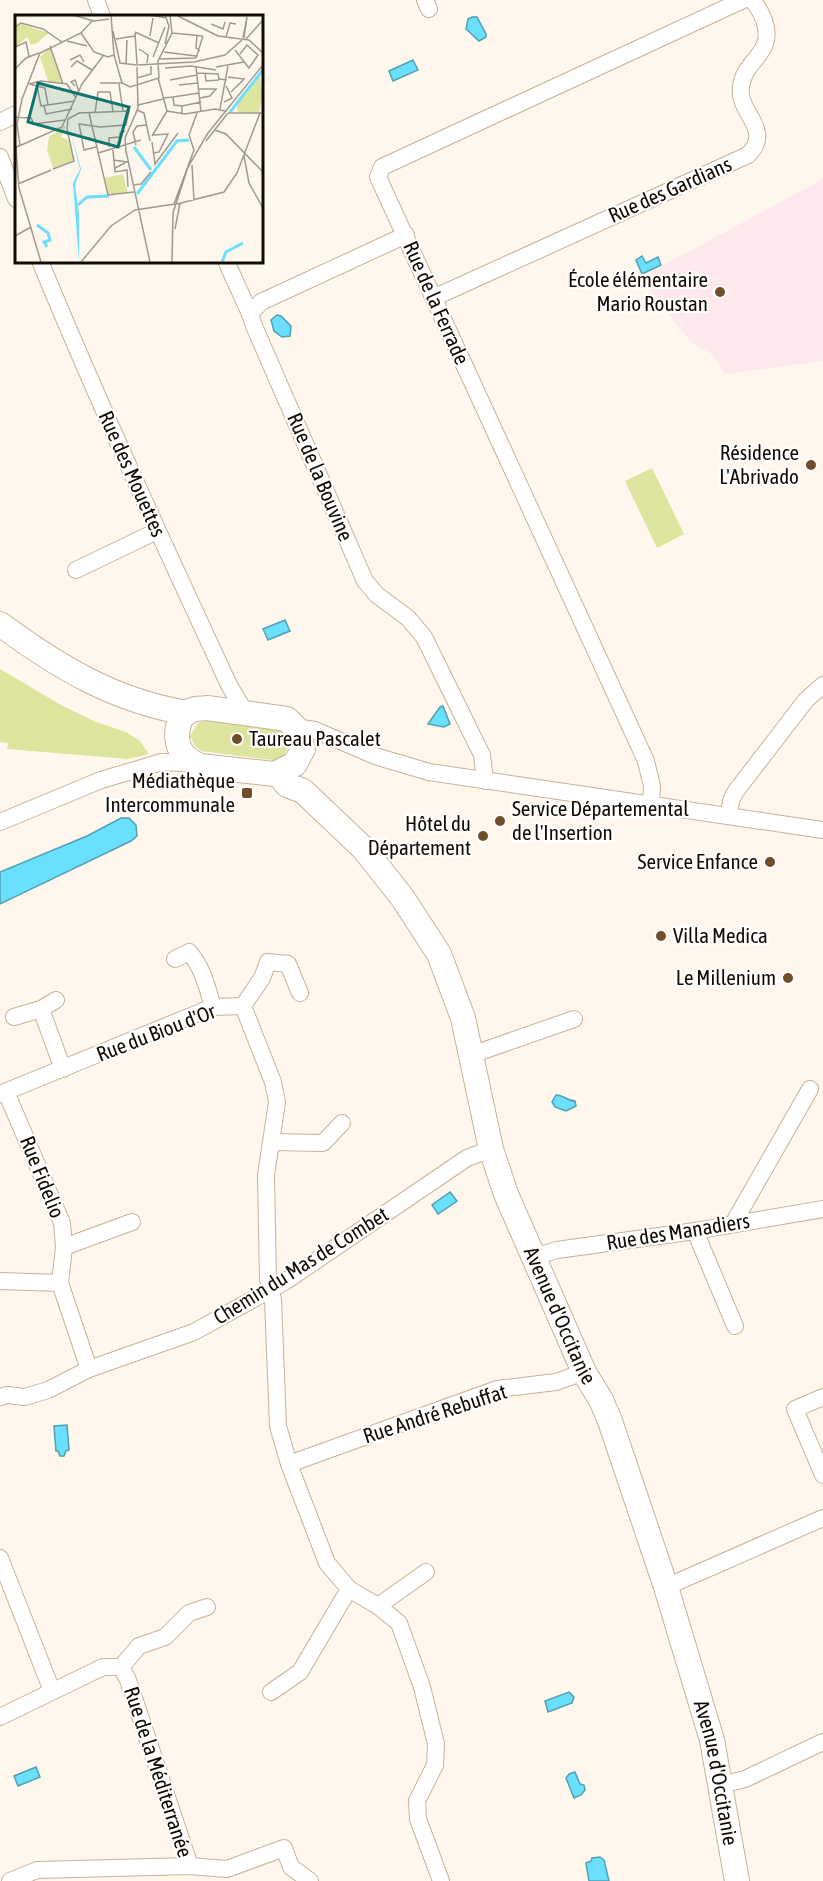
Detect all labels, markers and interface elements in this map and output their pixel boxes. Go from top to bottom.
inset map [15,15,262,262]
street label: Rue des Gardians [604,151,735,227]
street label: Rue de la Ferrade [399,237,475,368]
place label: École élémentaire Mario Roustan [568,267,708,315]
marker: École élémentaire Mario Roustan [713,285,727,299]
street label: Rue des Mouettes [94,407,171,540]
street label: Rue de la Bouvine [283,409,359,544]
place label: Résidence L'Abrivado [719,440,799,488]
marker: Résidence L'Abrivado [804,458,818,472]
place label: Taureau Pascalet [249,726,381,750]
marker: Taureau Pascalet [230,732,244,746]
place label: Médiathèque Intercommunale [105,768,235,816]
marker: Médiathèque Intercommunale [240,786,254,800]
place label: Service Départemental de l'Insertion [512,796,689,844]
place label: Hôtel du Département [368,811,471,859]
marker: Service Départemental de l'Insertion [493,814,507,828]
marker: Hôtel du Département [476,829,490,843]
place label: Service Enfance [638,849,758,873]
marker: Service Enfance [763,855,777,869]
place label: Villa Medica [673,923,768,947]
marker: Villa Medica [654,929,668,943]
place label: Le Millenium [676,965,776,989]
marker: Le Millenium [781,971,795,985]
street label: Rue du Biou d'Or [93,998,219,1066]
street label: Rue Fidelio [16,1132,70,1221]
street label: Chemin du Mas de Combet [209,1202,392,1329]
street label: Rue des Manadiers [605,1208,751,1254]
street label: Avenue d'Occitanie [520,1243,601,1388]
street label: Rue André Rebuffat [360,1379,509,1448]
street label: Rue de la Méditerranée [120,1683,198,1860]
street label: Avenue d'Occitanie [690,1697,743,1847]

